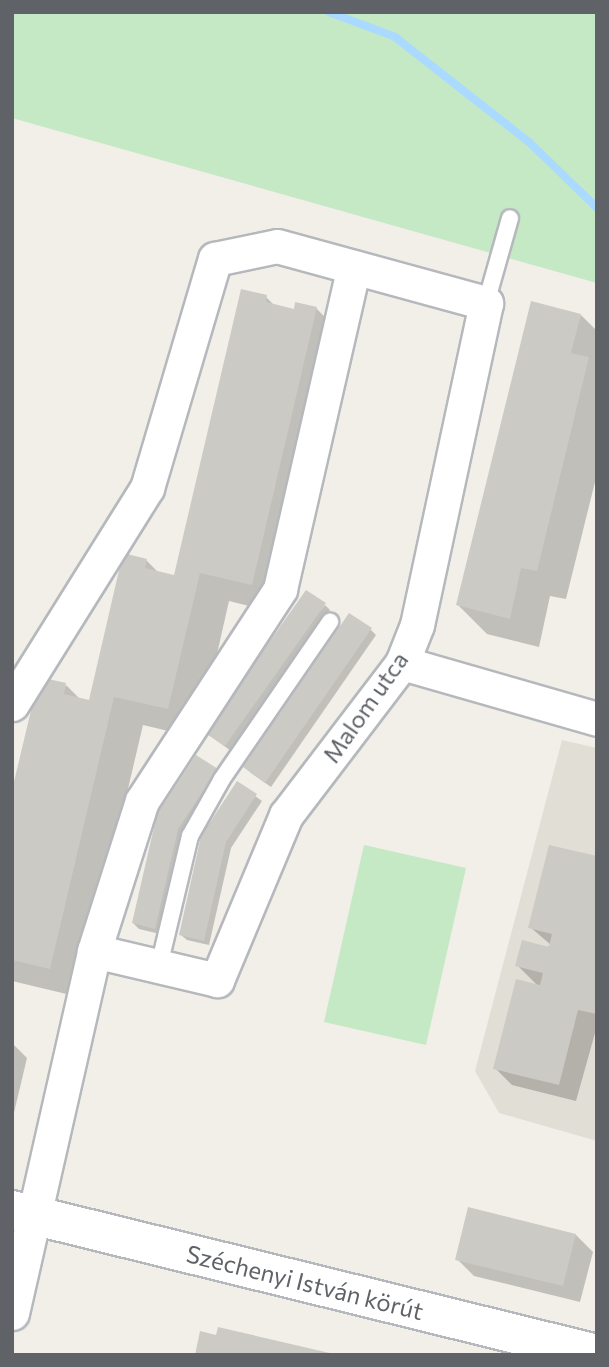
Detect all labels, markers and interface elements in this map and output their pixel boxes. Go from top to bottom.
street label: Malom utca [316,646,414,768]
street label: Széchenyi István körút [183,1239,427,1325]

